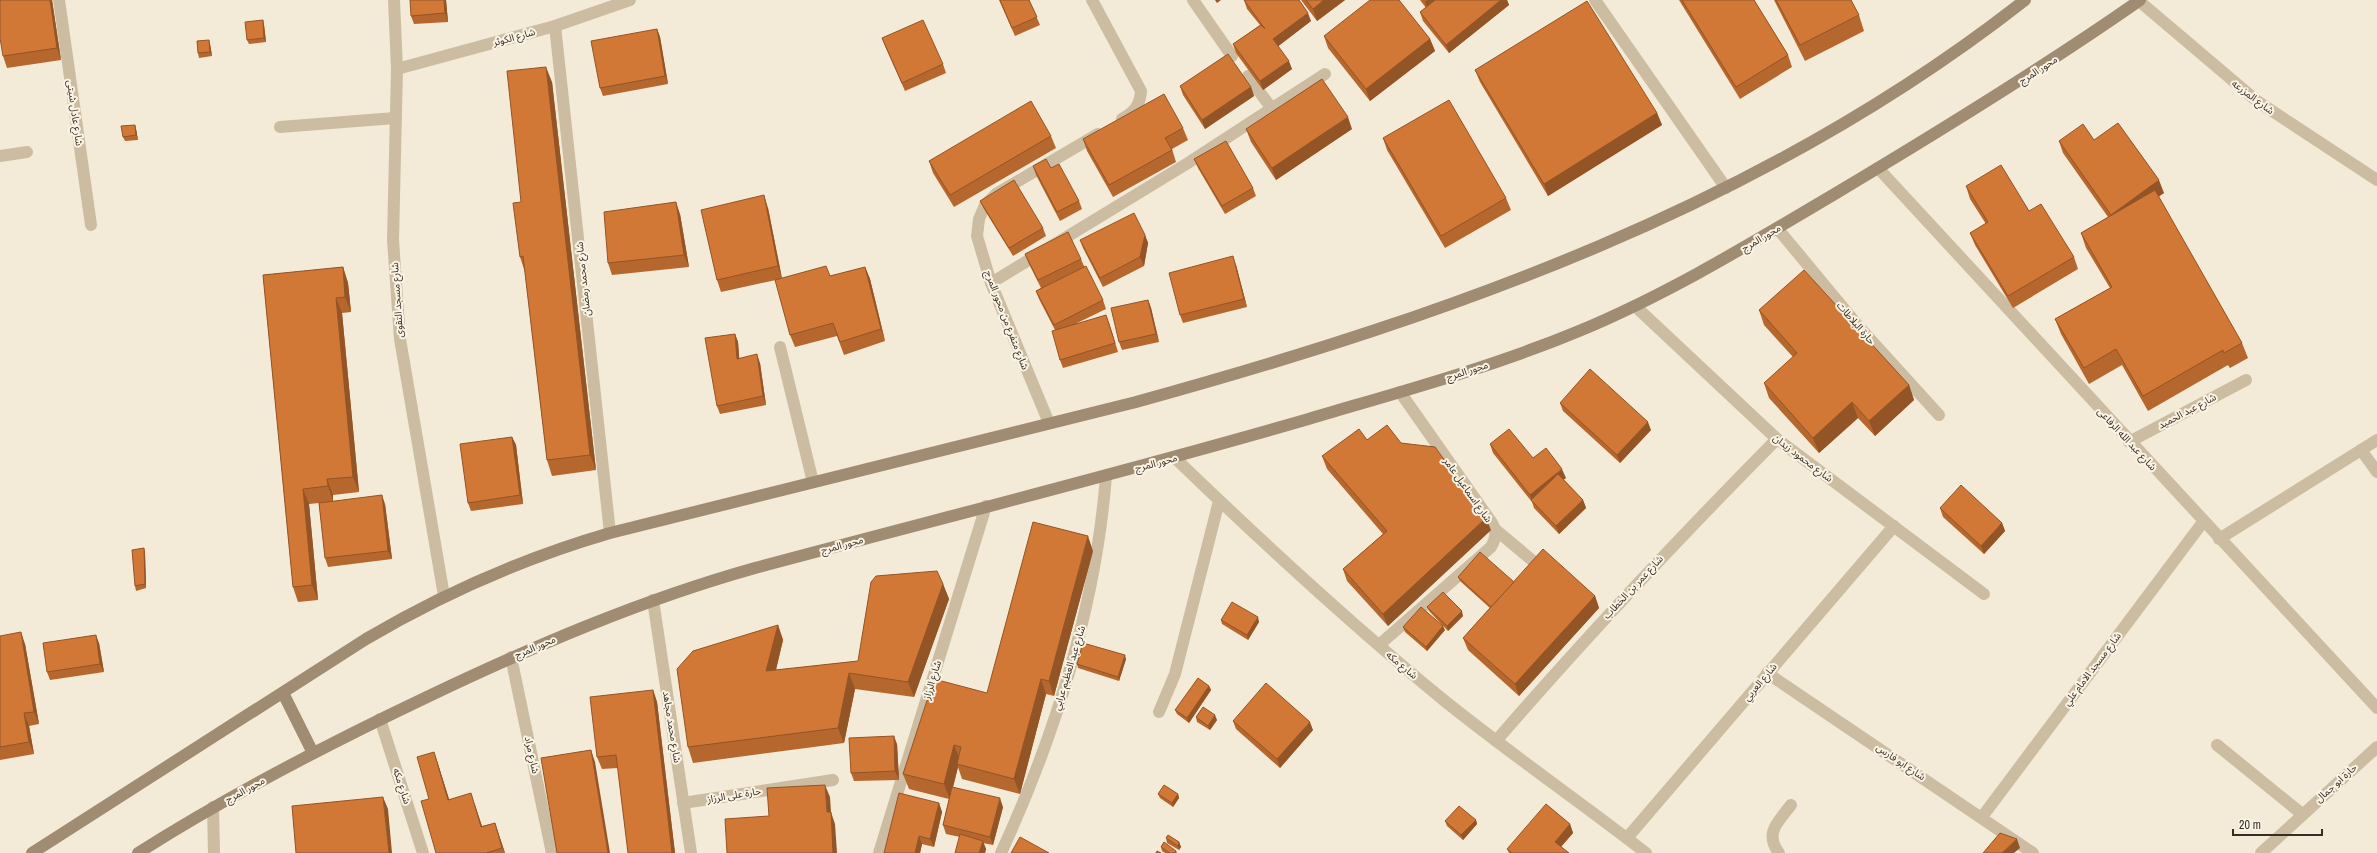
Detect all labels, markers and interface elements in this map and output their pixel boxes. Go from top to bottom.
street label: شارع الكوثر [490,25,537,50]
street label: محور المرج [2016,53,2060,88]
street label: شارع المزرعه [2229,77,2277,118]
street label: شارع عادل شيتى [63,79,86,147]
street label: محور المرج [1739,221,1783,256]
street label: شارع محمد رمضان [573,241,594,317]
street label: شارع مسجد التقوى [388,262,407,338]
street label: شارع متفرع من محور المرج [981,269,1032,372]
street label: حارة البلاطات [1834,299,1878,347]
street label: محور المرج [1444,358,1490,385]
street label: شارع عبد الحميد [2156,390,2219,433]
street label: شارع عبد الله الرفاعى [2094,405,2160,474]
street label: شارع محمود زيدان [1770,431,1836,486]
street label: محور المرج [1133,451,1179,476]
street label: شارع اسماعيل عامر [1439,454,1495,526]
street label: محور المرج [819,533,865,558]
street label: شارع عمر بن الخطاب [1600,552,1667,622]
street label: شارع عبد العظيم عرابي [1050,624,1089,712]
street label: شارع مسجد الامام علي [2060,630,2125,709]
street label: محور المرج [512,633,558,662]
street label: شارع مكه [1383,648,1420,683]
street label: شارع الرزاز [920,659,945,702]
street label: شارع العربي [1740,660,1781,705]
street label: شارع محمد مجاهد [659,690,684,764]
street label: شارع مراد [521,735,542,775]
street label: شارع ابو فارس [1873,741,1928,784]
street label: حارة ابو جمال [2312,761,2360,805]
street label: شارع مكه [389,766,414,806]
street label: محور المرج [223,774,268,807]
street label: حارة على الرزاز [705,784,762,806]
scale bar [2233,811,2322,837]
text: 20 m [2239,817,2261,833]

